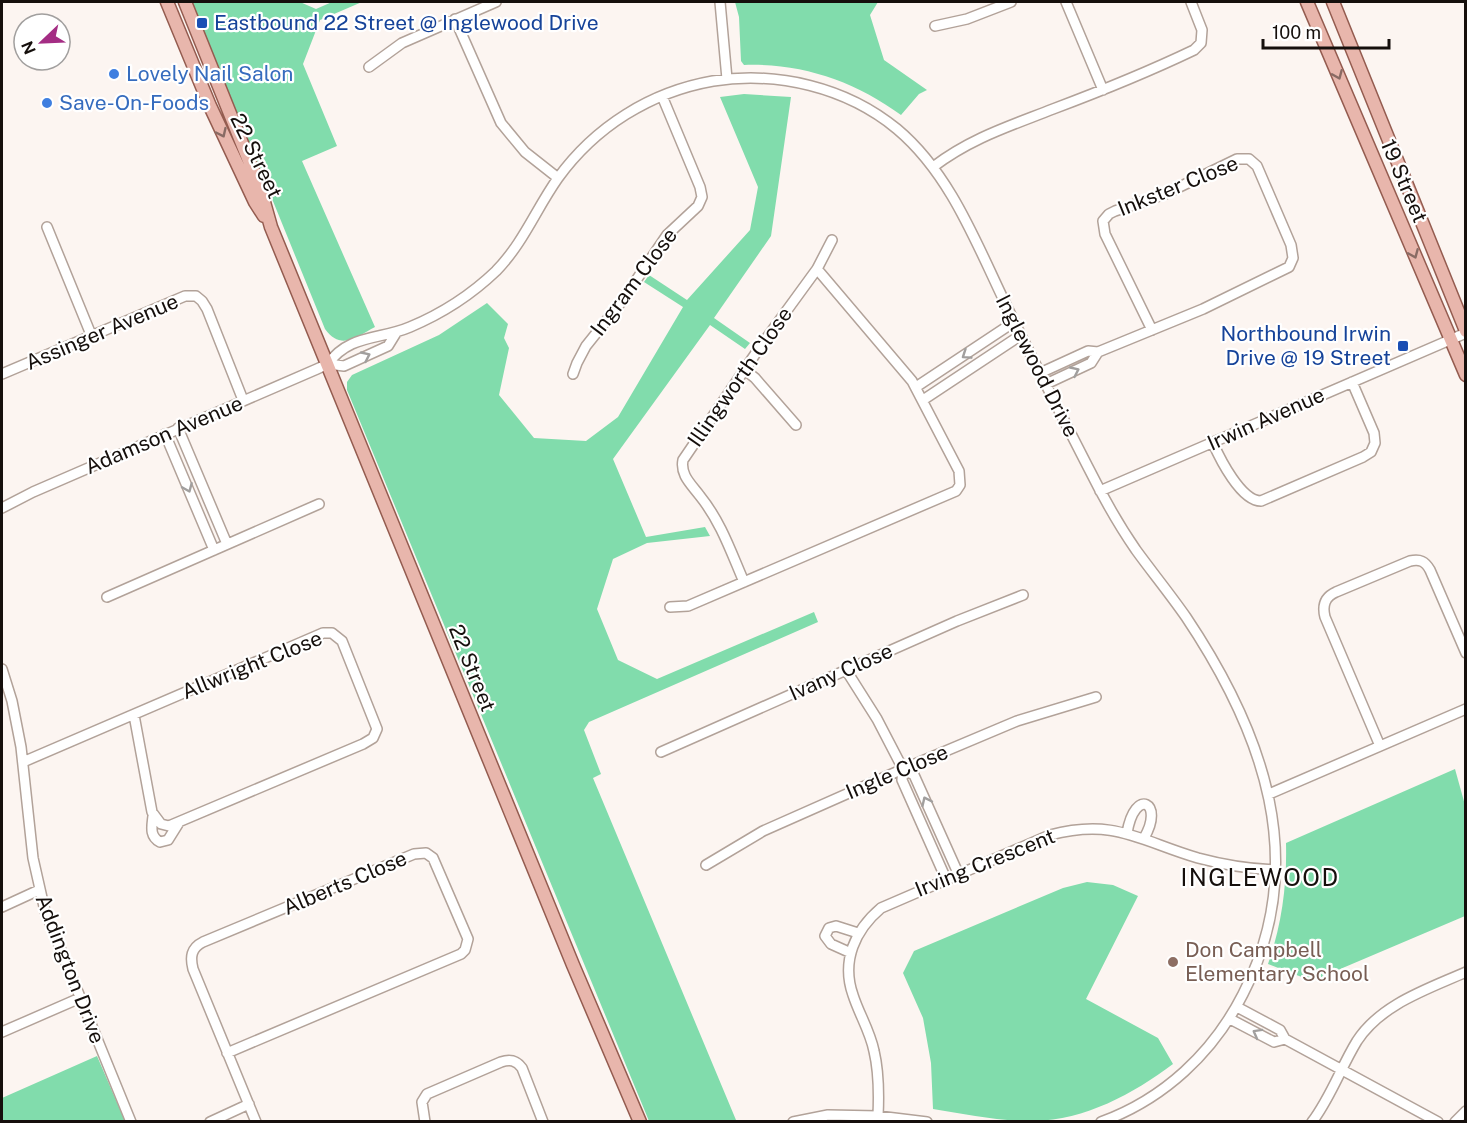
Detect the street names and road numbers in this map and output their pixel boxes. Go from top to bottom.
street label: 22 Street [225,109,288,202]
street label: 19 Street [1376,135,1433,226]
street label: Inkster Close [1114,150,1242,221]
street label: Ingram Close [585,223,682,341]
street label: Assinger Avenue [22,288,182,375]
street label: Inglewood Drive [991,290,1084,441]
street label: Illingworth Close [682,302,797,451]
street label: Irwin Avenue [1203,382,1328,455]
street label: Adamson Avenue [81,390,246,479]
street label: 22 Street [444,621,501,715]
street label: Allwright Close [178,625,326,704]
street label: Ivany Close [785,638,896,705]
street label: Ingle Close [842,739,952,804]
street label: Irving Crescent [911,823,1058,902]
street label: Alberts Close [279,845,410,920]
street label: Addington Drive [31,891,110,1047]

